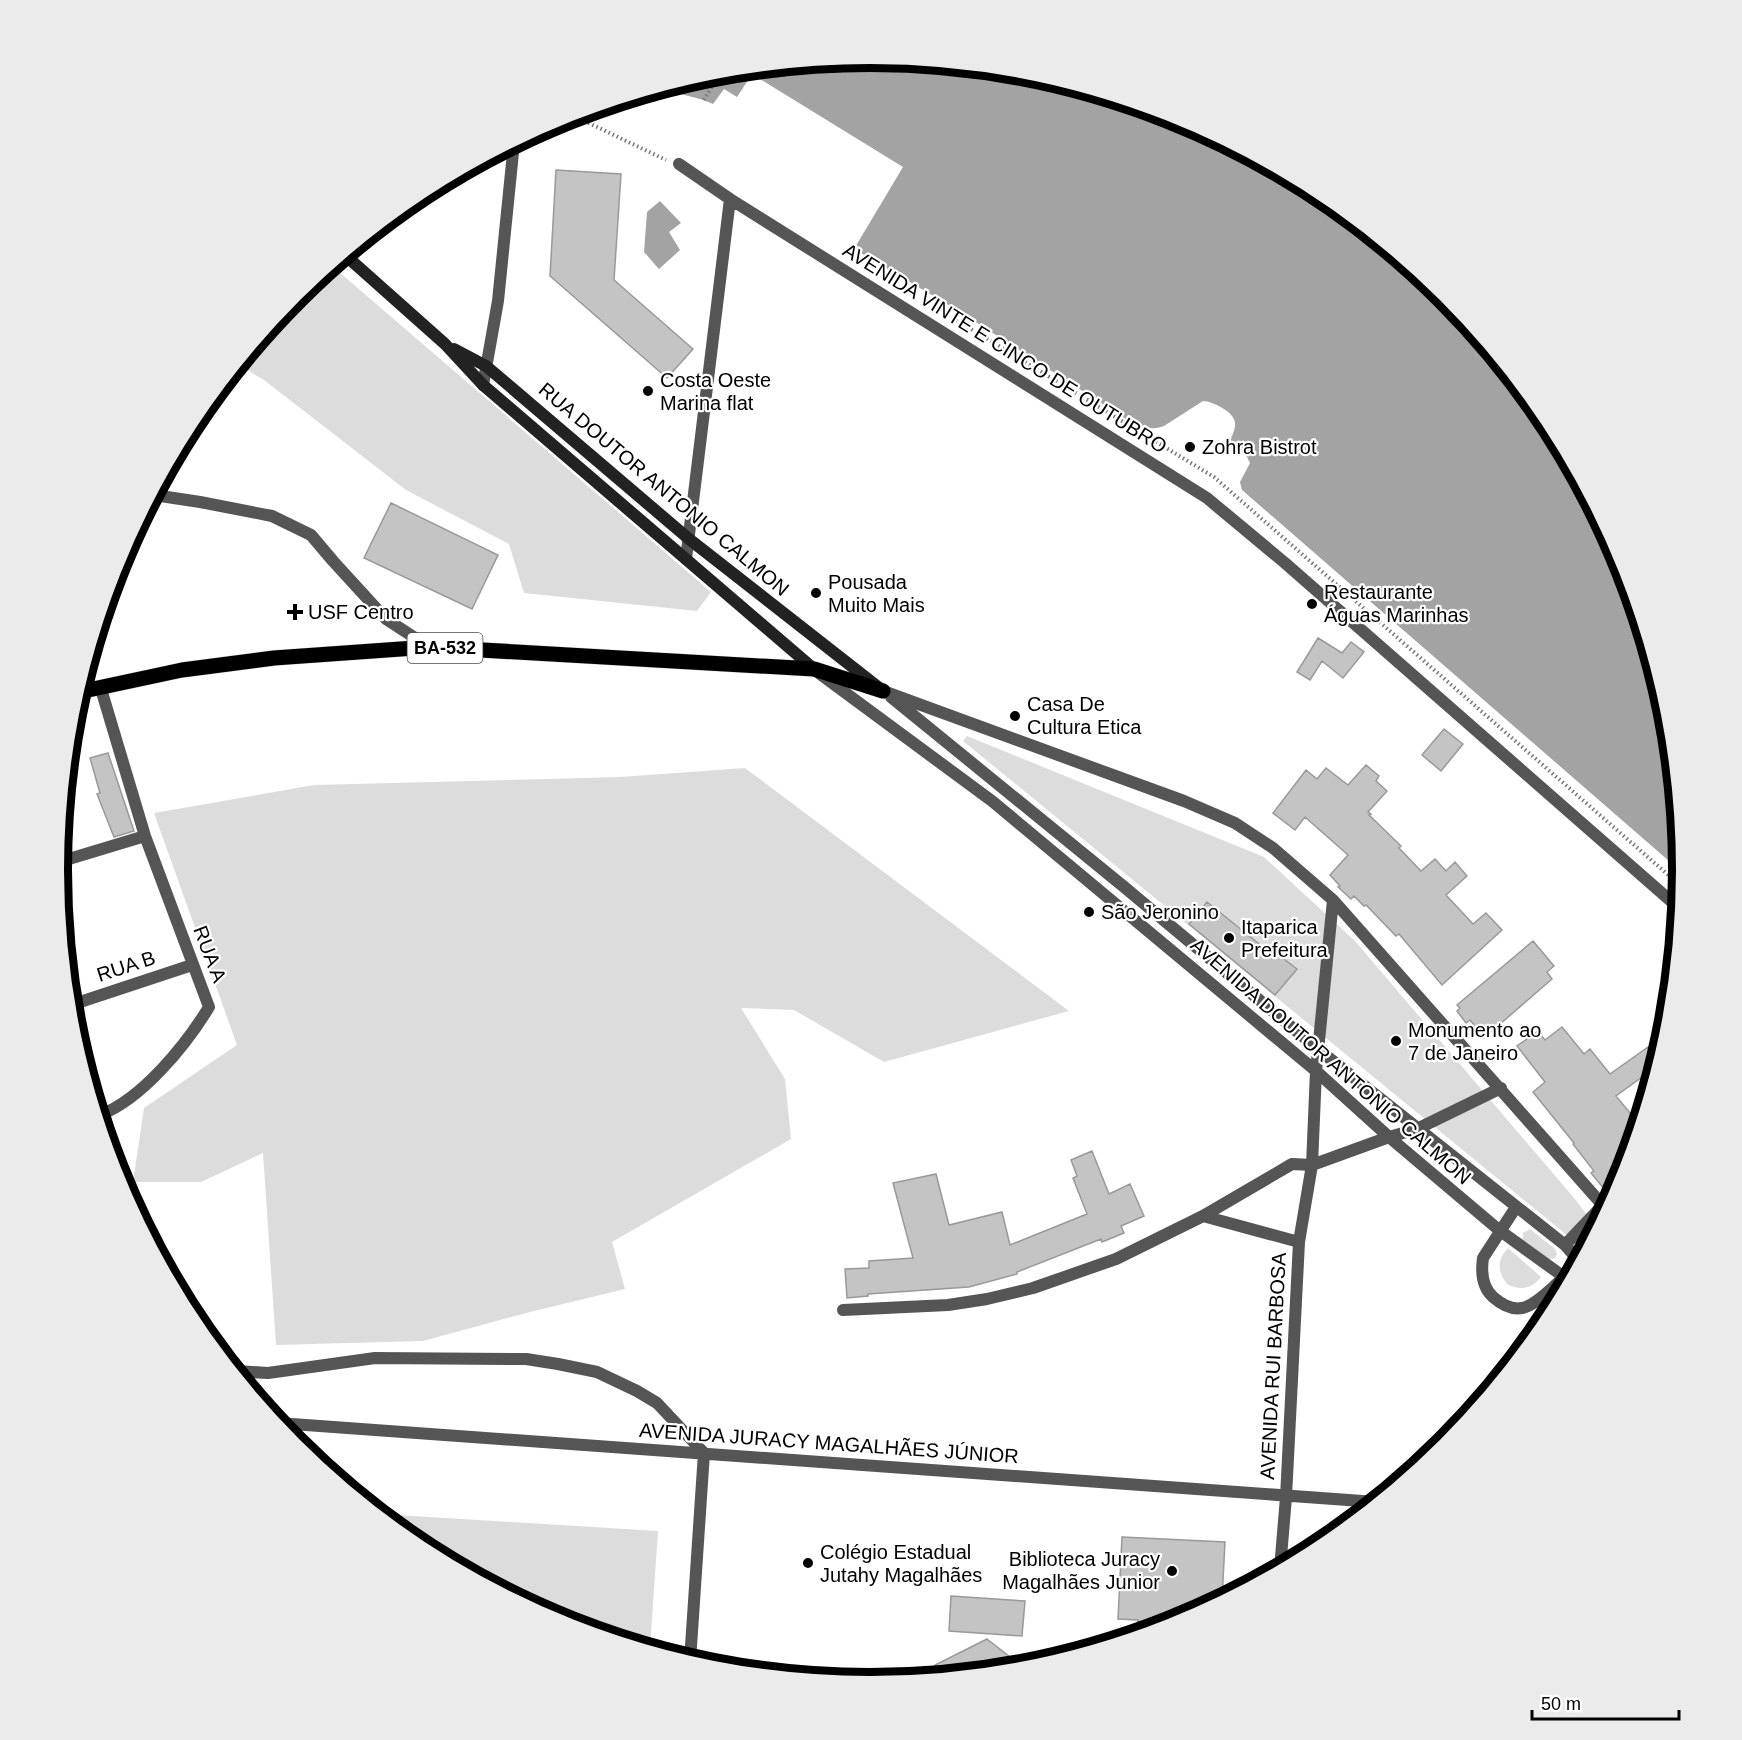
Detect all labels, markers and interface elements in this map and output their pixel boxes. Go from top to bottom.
street label: AVENIDA VINTE E CINCO DE OUTUBRO [839,239,1171,457]
place label: Costa Oeste Marina flat [660,369,771,414]
street label: RUA DOUTOR ANTONIO CALMON [535,378,793,600]
marker: Costa Oeste Marina flat [641,384,655,398]
place label: Zohra Bistrot [1202,436,1317,458]
marker: Zohra Bistrot [1183,440,1197,454]
place label: Pousada Muito Mais [828,571,925,616]
place label: Restaurante Águas Marinhas [1324,581,1469,626]
marker: Pousada Muito Mais [809,586,823,600]
marker: Restaurante Águas Marinhas [1305,597,1319,611]
place label: USF Centro [308,601,414,623]
marker: USF Centro [286,603,304,621]
road number: BA-532 [408,633,482,663]
place label: Casa De Cultura Etica [1027,693,1142,738]
marker: Casa De Cultura Etica [1008,709,1022,723]
place label: São Jeronino [1101,901,1219,923]
marker: São Jeronino [1082,905,1096,919]
place label: Itaparica Prefeitura [1241,916,1329,961]
street label: RUA A [189,923,231,986]
marker: Itaparica Prefeitura [1222,931,1236,945]
street label: AVENIDA DOUTOR ANTONIO CALMON [1187,933,1475,1189]
street label: RUA B [94,946,158,986]
place label: Monumento ao 7 de Janeiro [1408,1019,1541,1064]
marker: Monumento ao 7 de Janeiro [1389,1034,1403,1048]
street label: AVENIDA RUI BARBOSA [1256,1251,1290,1480]
street label: AVENIDA JURACY MAGALHÃES JÚNIOR [638,1418,1020,1467]
place label: Colégio Estadual Jutahy Magalhães [820,1541,982,1586]
place label: Biblioteca Juracy Magalhães Junior [1002,1548,1160,1593]
marker: Colégio Estadual Jutahy Magalhães [801,1556,815,1570]
marker: Biblioteca Juracy Magalhães Junior [1165,1564,1179,1578]
scale bar [1532,1683,1679,1721]
text: 50 m [1541,1694,1581,1714]

